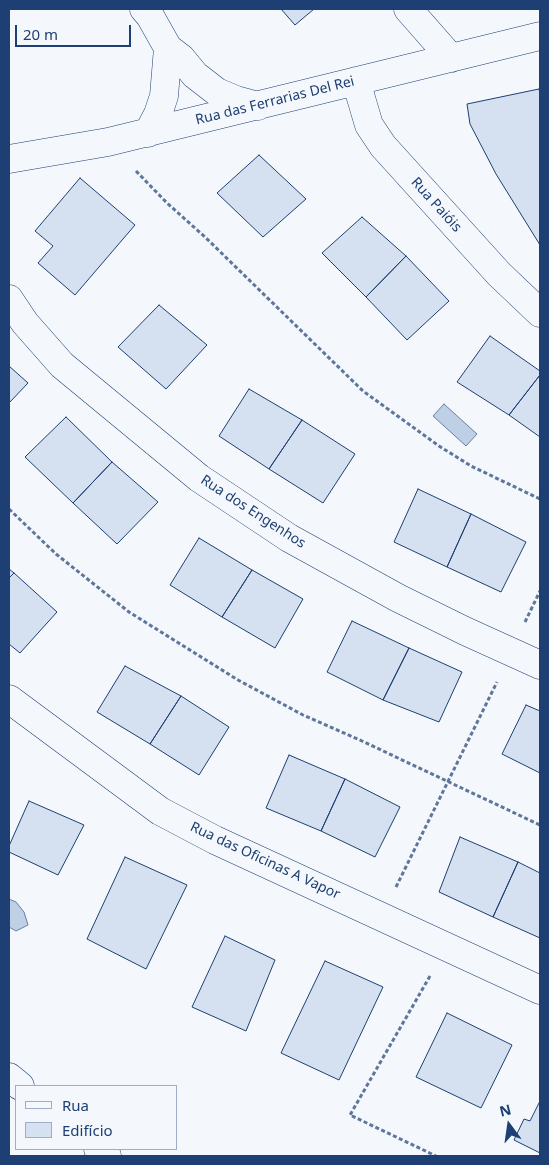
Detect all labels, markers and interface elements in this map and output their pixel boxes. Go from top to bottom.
scale bar [18,15,134,47]
text: 20 m [23,24,58,44]
street label: Rua das Ferrarias Del Rei [194,73,356,129]
street label: Rua Paióis [407,174,465,236]
street label: Rua dos Engenhos [197,472,309,552]
street label: Rua das Oficinas A Vapor [187,819,343,903]
legend [15,1085,178,1150]
text: Rua [62,1095,89,1115]
text: N [497,1099,513,1121]
north arrow [484,1100,534,1150]
text: Edifício [62,1120,113,1140]

